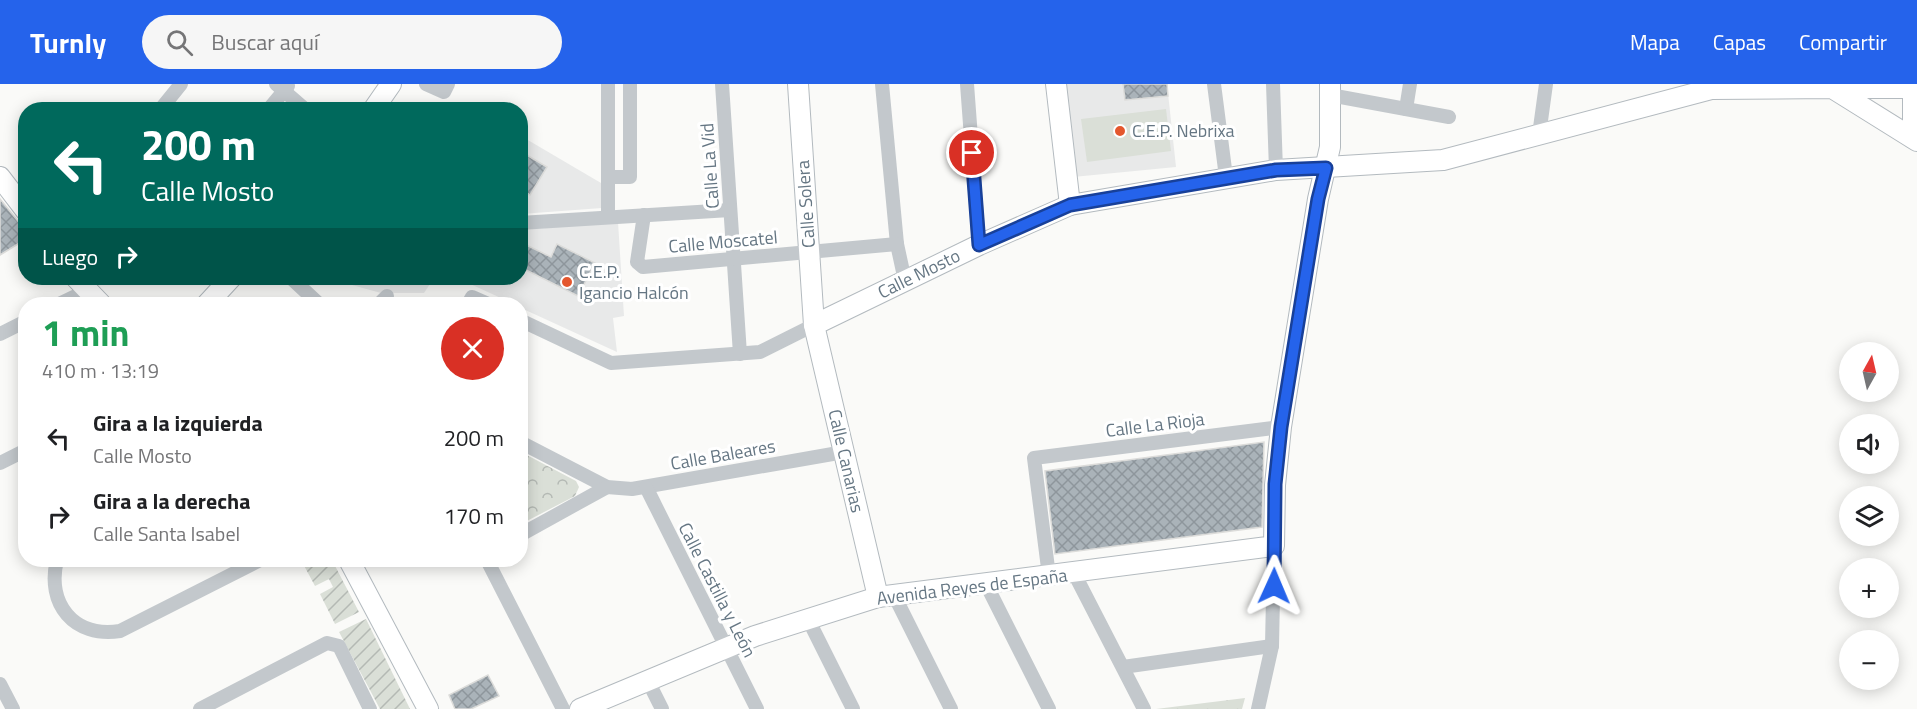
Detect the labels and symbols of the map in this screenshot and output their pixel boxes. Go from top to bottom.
place label: C.E.P. Nebrixa [1132,117,1234,144]
street label: Calle La Vid [693,122,726,210]
marker: C.E.P. Nebrixa [1113,124,1127,138]
pin [946,127,997,178]
street label: Calle Solera [789,159,822,249]
street label: Calle Moscatel [667,223,779,260]
street label: Calle Mosto [873,242,965,305]
place label: C.E.P. Igancio Halcón [579,258,689,306]
marker: C.E.P. Igancio Halcón [560,275,574,289]
north arrow [1839,342,1899,402]
street label: Calle La Rioja [1104,405,1206,444]
street label: Calle Canarias [821,407,871,515]
street label: Calle Baleares [668,432,777,477]
street label: Calle Castilla y León [672,518,763,662]
position arrow [1242,554,1306,618]
street label: Avenida Reyes de España [875,561,1069,612]

